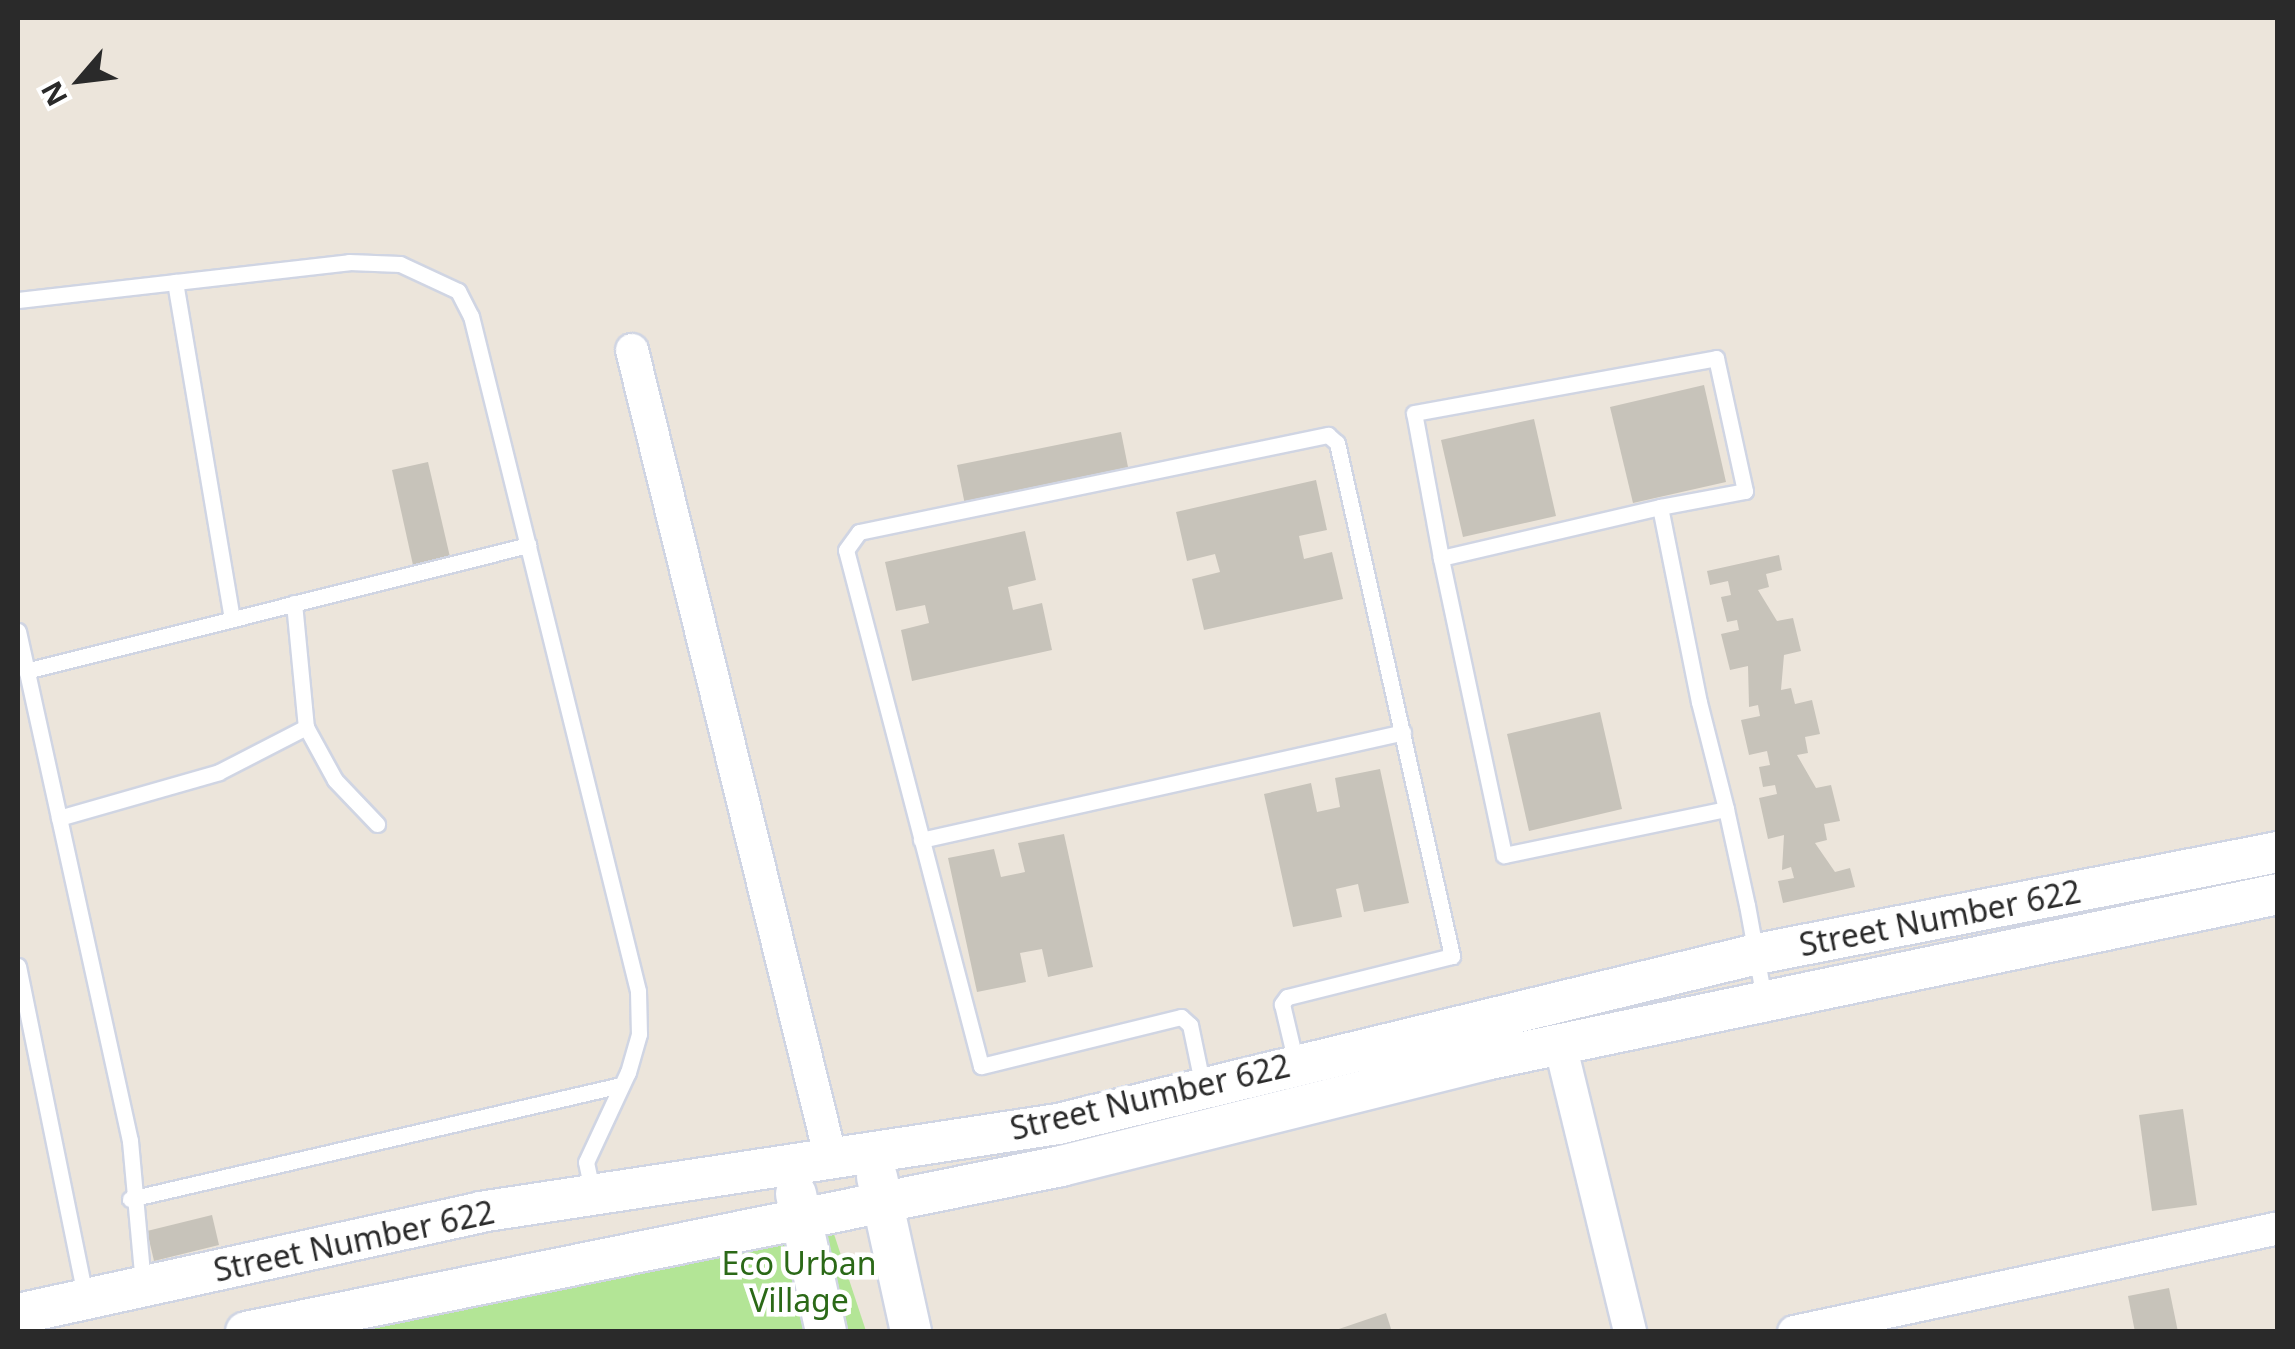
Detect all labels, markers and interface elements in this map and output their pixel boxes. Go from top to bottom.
north arrow [30,30,130,130]
text: N [31,75,76,113]
street label: Street Number 622 [1796,872,2084,964]
street label: Street Number 622 [1006,1046,1294,1148]
street label: Street Number 622 [210,1193,498,1289]
park label: Eco Urban Village [722,1245,876,1320]

